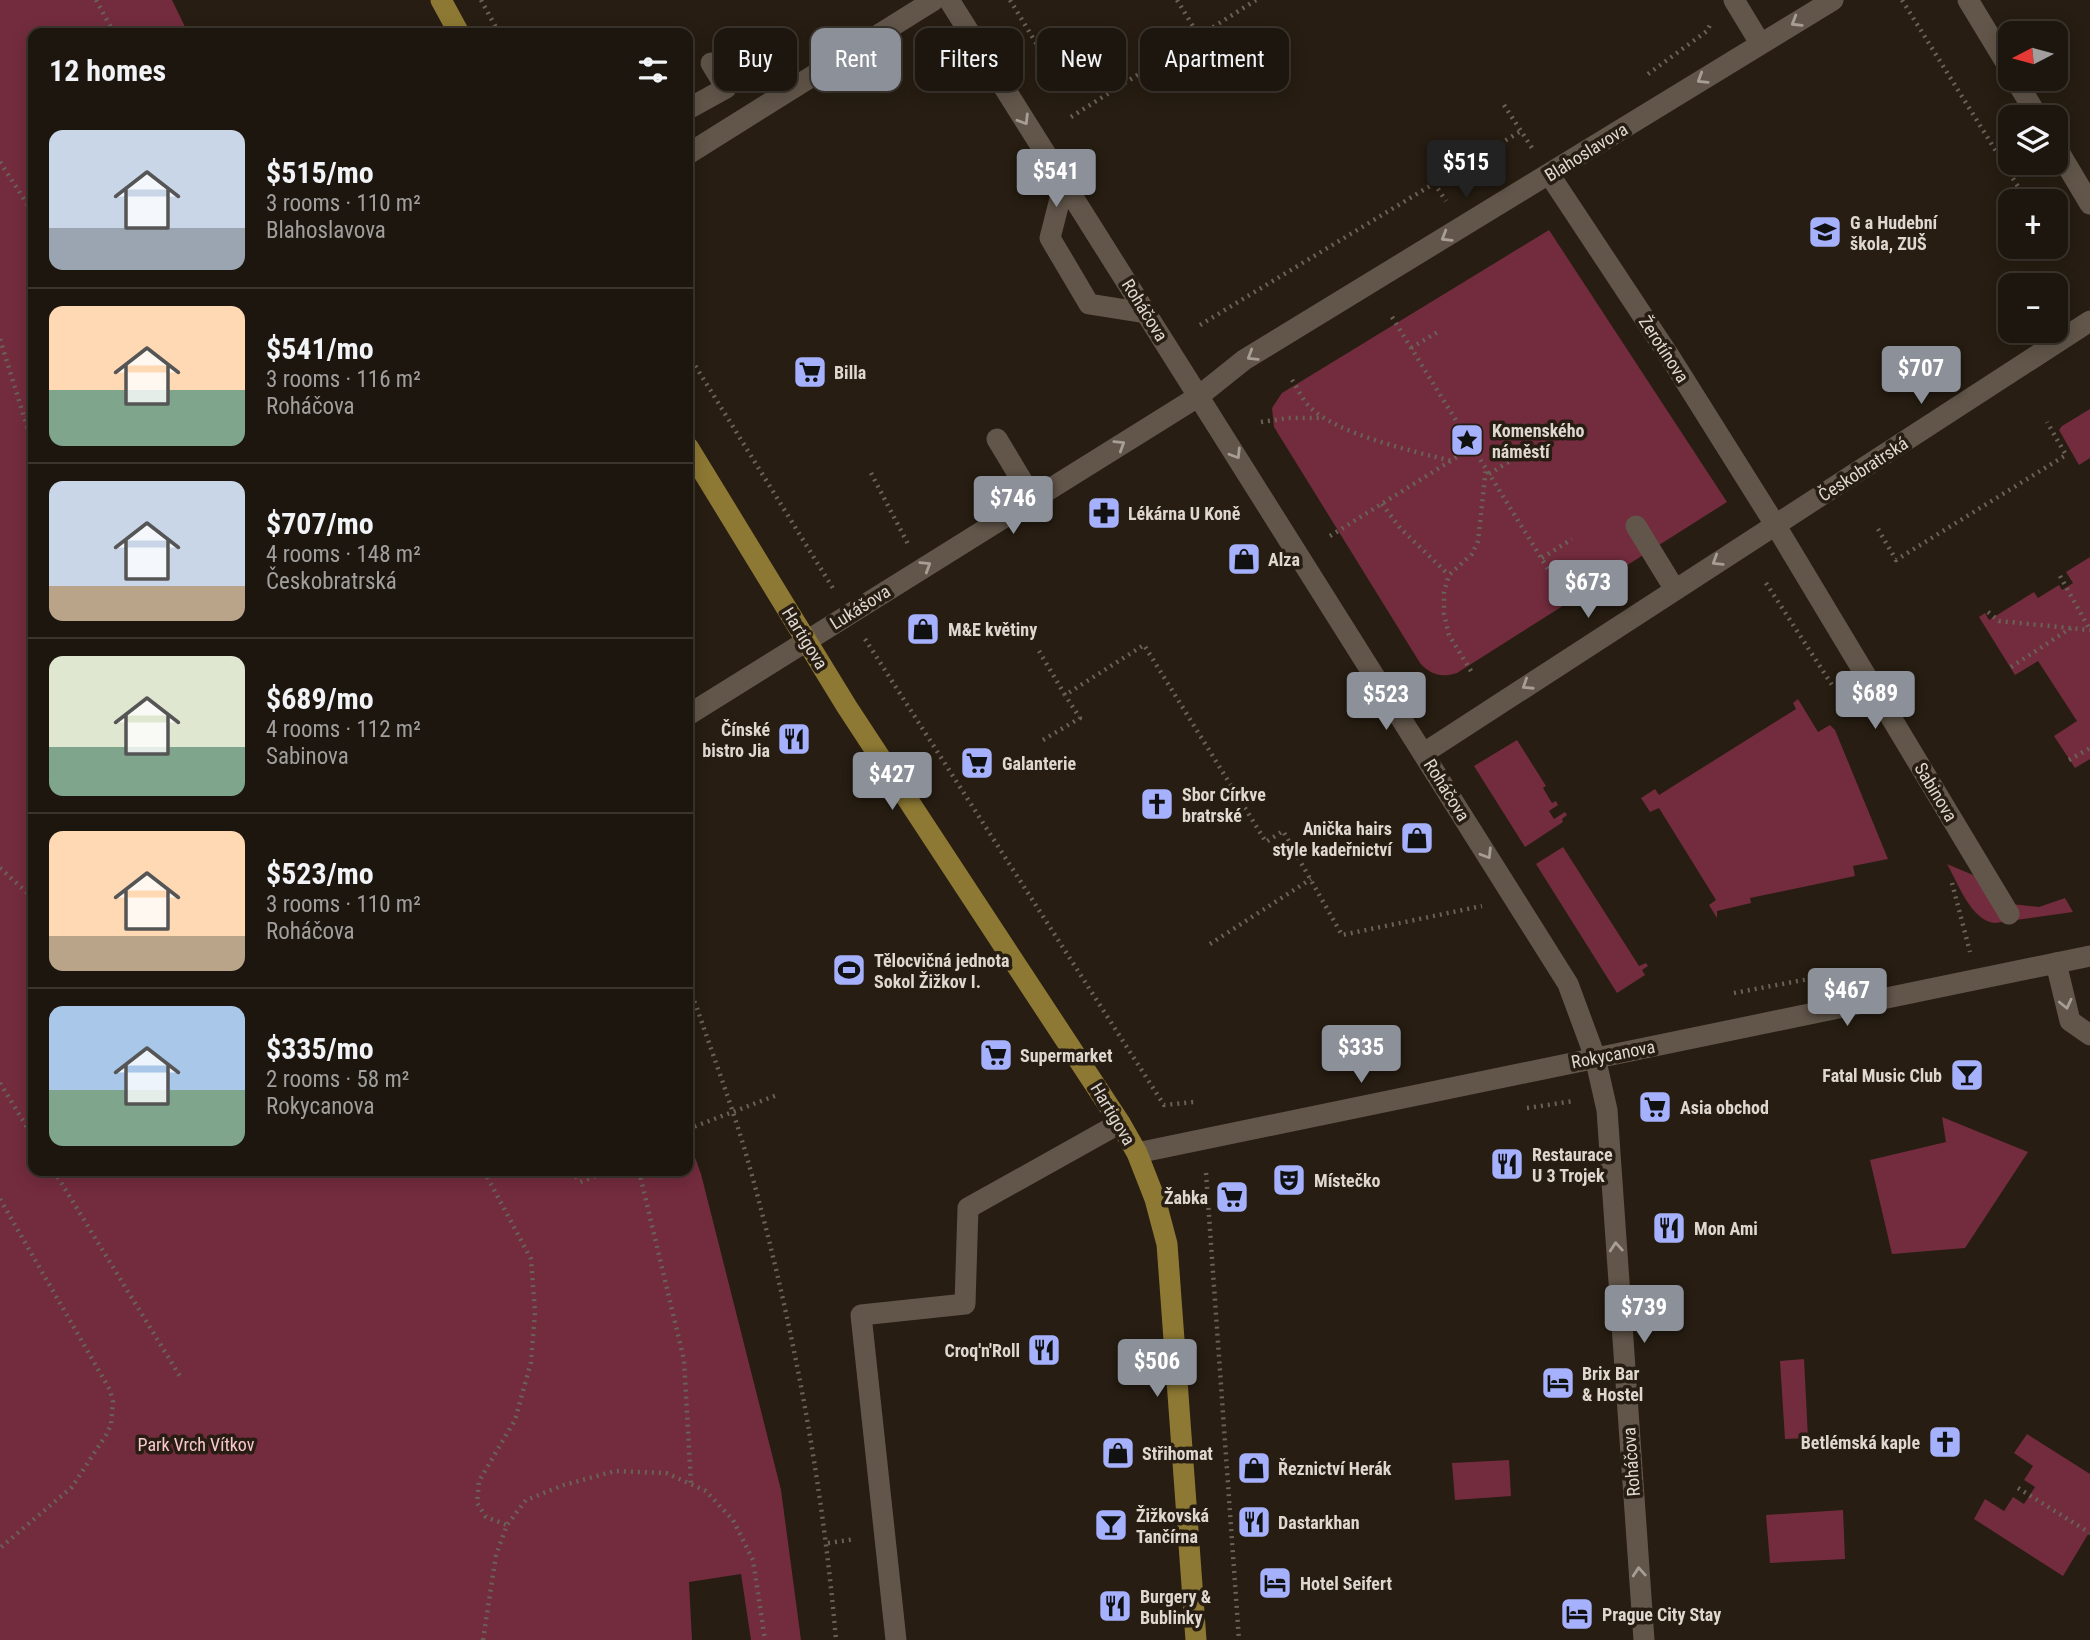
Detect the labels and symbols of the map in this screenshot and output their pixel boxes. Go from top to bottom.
one-way arrow [1791,13,1804,26]
north arrow [1998,21,2068,91]
one-way arrow [1697,71,1710,84]
one-way arrow [1016,112,1029,125]
street label: Blahoslavova [1541,118,1631,186]
pin: $515 [1425,140,1507,200]
pin: $541 [1015,150,1097,209]
place label: G a Hudební škola, ZUŠ [1850,212,1939,254]
school or university icon: G a Hudební škola, ZUŠ [1806,213,1844,251]
one-way arrow [1440,229,1453,242]
street label: Roháčova [1118,275,1172,345]
street label: Žerotínova [1635,312,1693,386]
pin: $707 [1880,346,1962,406]
one-way arrow [1246,347,1259,360]
supermarket icon: Billa [791,353,829,391]
place label: Billa [834,362,866,383]
place label: Komenského náměstí [1492,420,1585,462]
place icon: Komenského náměstí [1448,421,1486,459]
street label: Českobratrská [1814,432,1912,506]
one-way arrow [1112,441,1125,454]
one-way arrow [1227,446,1240,459]
pin: $746 [972,476,1054,536]
pharmacy icon: Lékárna U Koně [1085,494,1123,532]
place label: Lékárna U Koně [1128,503,1241,524]
shop icon: Alza [1225,540,1263,578]
place label: Alza [1268,549,1300,570]
one-way arrow [1712,553,1725,566]
pin: $673 [1547,560,1629,620]
one-way arrow [919,561,932,574]
street label: Lukášova [826,580,894,634]
street label: Hartigova [778,603,832,673]
shop icon: M&E květiny [904,610,942,648]
place label: M&E květiny [948,619,1037,640]
pin: $523 [1345,672,1427,732]
pin: $689 [1834,672,1916,731]
one-way arrow [1521,677,1534,690]
place label: Čínské bistro Jia [702,719,770,761]
restaurant icon: Čínské bistro Jia [775,720,813,758]
supermarket icon: Galanterie [958,744,996,782]
pin: $427 [851,752,933,812]
place label: Galanterie [1002,753,1077,774]
street label: Roháčova [1420,755,1474,825]
street label: Sabinova [1910,759,1962,825]
place label: Sbor Církve bratrské [1182,784,1266,826]
church icon: Sbor Církve bratrské [1138,785,1176,823]
place label: Anička hairs style kadeřnictví [1272,818,1393,860]
shop icon: Anička hairs style kadeřnictví [1398,819,1436,857]
one-way arrow [1478,846,1491,859]
place label: Tělocvičná jednota Sokol Žižkov I. [874,950,1010,992]
sports icon: Tělocvičná jednota Sokol Žižkov I. [830,951,868,989]
pin: $467 [1806,968,1888,1028]
one-way arrow [2057,998,2072,1010]
pin: $335 [1320,1026,1402,1085]
supermarket icon: Supermarket [977,1036,1015,1074]
street label: Rokycanova [1569,1036,1657,1072]
place label: Supermarket [1020,1045,1113,1066]
bar icon: Fatal Music Club [1948,1056,1986,1094]
place label: Fatal Music Club [1822,1065,1942,1086]
street label: Hartigova [1086,1079,1140,1149]
supermarket icon: Asia obchod [1636,1088,1674,1126]
place label: Asia obchod [1680,1097,1769,1118]
place label: Restaurace U 3 Trojek [1532,1144,1613,1186]
restaurant icon: Restaurace U 3 Trojek [1488,1145,1526,1183]
theatre icon: Místečko [1270,1161,1308,1199]
place label: Místečko [1314,1170,1381,1191]
supermarket icon: Žabka [1213,1178,1251,1216]
place label: Žabka [1164,1187,1208,1208]
restaurant icon: Mon Ami [1650,1209,1688,1247]
place label: Mon Ami [1694,1218,1758,1239]
one-way arrow [1609,1241,1624,1252]
pin: $739 [1603,1286,1685,1345]
restaurant icon: Croq'n'Roll [1025,1331,1063,1369]
place label: Croq'n'Roll [944,1340,1020,1361]
pin: $506 [1116,1340,1198,1399]
place label: Brix Bar & Hostel [1582,1363,1643,1405]
hotel icon: Brix Bar & Hostel [1539,1364,1577,1402]
church icon: Betlémská kaple [1926,1423,1964,1461]
street label: Roháčova [1618,1427,1644,1497]
place label: Betlémská kaple [1801,1432,1920,1453]
park label: Park Vrch Vítkov [138,1434,255,1455]
shop icon: Střihomat [1099,1434,1137,1472]
place label: Střihomat [1142,1443,1213,1464]
shop icon: Řeznictví Herák [1235,1449,1273,1487]
place label: Řeznictví Herák [1278,1458,1392,1479]
restaurant icon: Dastarkhan [1235,1503,1273,1541]
place label: Žižkovská Tančírna [1136,1505,1209,1547]
bar icon: Žižkovská Tančírna [1092,1506,1130,1544]
place label: Dastarkhan [1278,1512,1360,1533]
hotel icon: Hotel Seifert [1256,1564,1294,1602]
one-way arrow [1632,1566,1647,1577]
place label: Hotel Seifert [1300,1573,1392,1594]
place label: Burgery & Bublinky [1140,1586,1212,1628]
restaurant icon: Burgery & Bublinky [1096,1587,1134,1625]
hotel icon: Prague City Stay [1558,1595,1596,1633]
place label: Prague City Stay [1602,1604,1721,1625]

